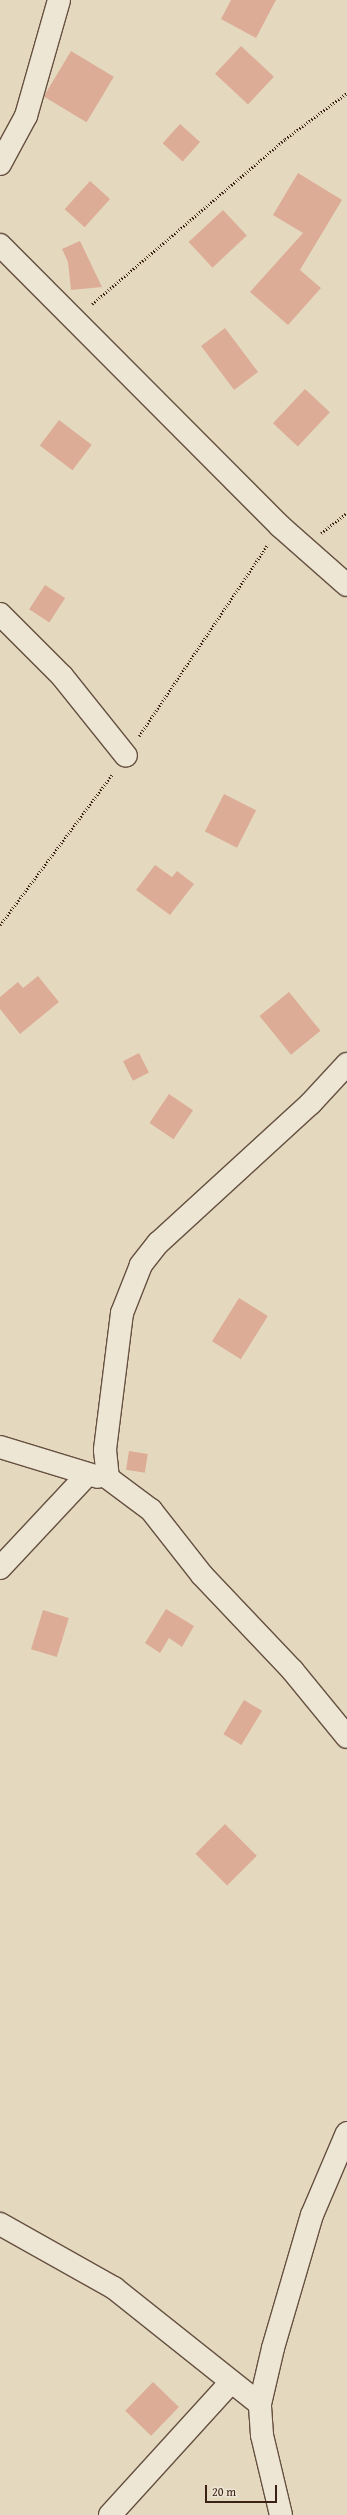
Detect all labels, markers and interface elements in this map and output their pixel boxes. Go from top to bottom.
scale bar [207,2477,279,2503]
text: 20 m [212,2483,236,2500]

